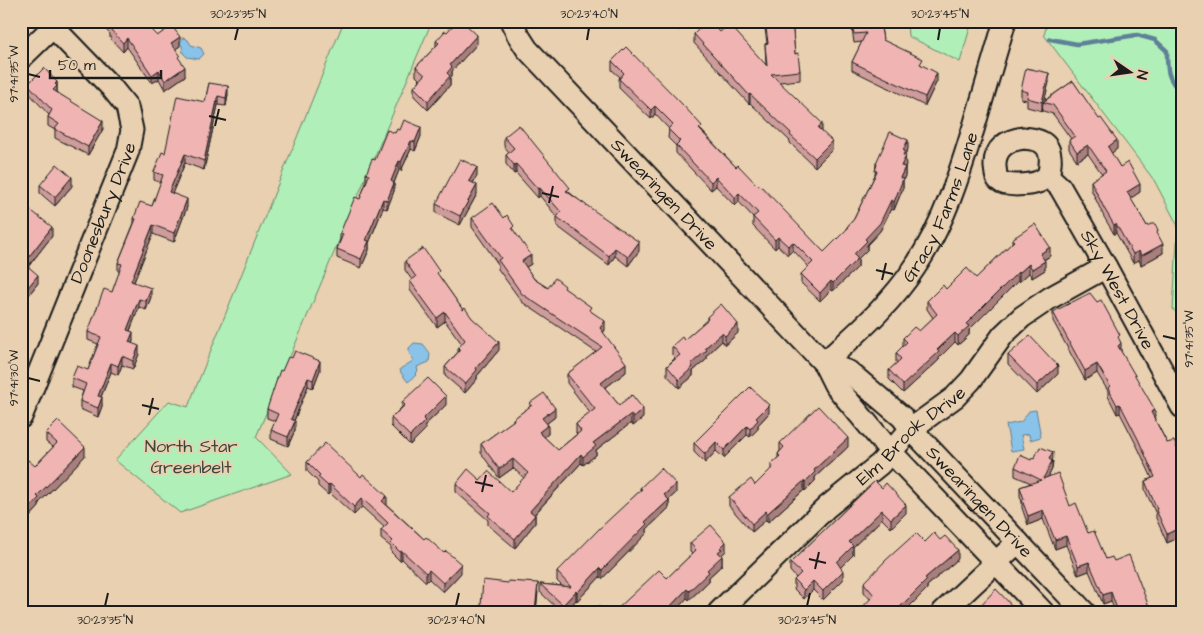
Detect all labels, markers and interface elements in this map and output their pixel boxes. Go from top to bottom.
text: 30°23'35"N [210,6,267,23]
text: 30°23'40"N [560,6,618,23]
text: 30°23'45"N [911,6,970,23]
text: 97°41'35"W [6,45,23,103]
scale bar [50,48,161,80]
north arrow [1106,48,1156,98]
text: 50 m [58,55,96,76]
text: N [1131,68,1152,81]
street label: Gracy Farms Lane [896,129,985,288]
street label: Swearingen Drive [605,133,723,256]
street label: Doonesbury Drive [64,141,142,287]
street label: Sky West Drive [1074,225,1161,354]
text: 97°41'35"W [1181,310,1198,368]
text: 97°41'30"W [6,349,23,406]
street label: Elm Brook Drive [851,381,972,491]
park label: North Star Greenbelt [145,434,237,480]
street label: Swearingen Drive [920,441,1038,564]
text: 30°23'35"N [77,612,134,629]
text: 30°23'40"N [427,612,485,629]
text: 30°23'45"N [778,612,837,629]

